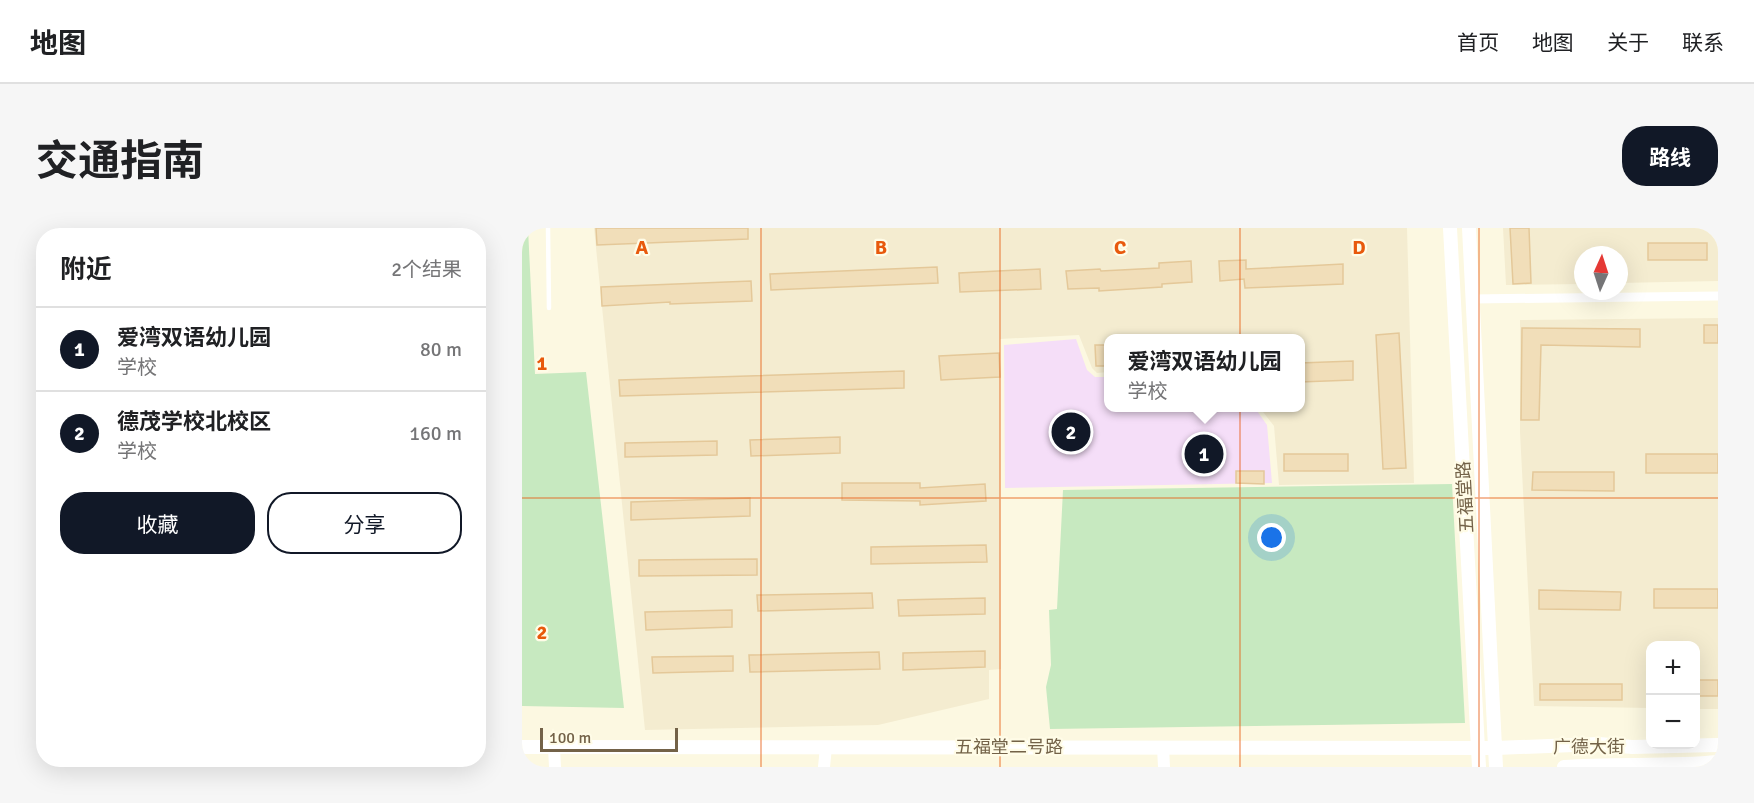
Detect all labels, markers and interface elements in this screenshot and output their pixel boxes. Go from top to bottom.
text: 地图 [30,27,86,61]
text: 首页 [1457,30,1499,56]
text: 地图 [1532,30,1574,56]
text: 关于 [1607,30,1649,56]
text: 联系 [1682,30,1724,56]
button: 路线 [1622,126,1718,186]
text: 交通指南 [36,136,204,187]
text: A [636,235,649,260]
text: B [875,235,887,260]
text: C [1114,235,1126,260]
text: D [1352,235,1366,260]
north arrow [1574,246,1628,300]
text: 附近 [60,254,112,286]
text: 2个结果 [391,257,462,282]
text: 爱湾双语幼儿园 [117,324,271,351]
popup [1104,334,1305,412]
text: 1 [74,337,85,362]
text: 80 m [420,337,462,362]
text: 爱湾双语幼儿园 [1127,348,1282,375]
text: 1 [537,351,548,376]
text: 学校 [117,355,157,380]
text: 学校 [1127,379,1167,404]
text: 德茂学校北校区 [117,408,271,435]
pin: 2 [1052,410,1090,454]
text: 2 [74,421,85,446]
text: 160 m [409,421,462,446]
pin: 1 [1184,432,1224,476]
text: 学校 [117,439,157,464]
street label: 五福堂路 [1452,460,1478,534]
button: 收藏 [60,492,255,554]
button: 分享 [267,492,462,554]
your location [1257,523,1286,552]
text: 2 [537,620,547,645]
map controls [1646,641,1700,749]
button: + [1646,641,1700,695]
button: − [1646,695,1700,749]
scale bar [540,725,678,752]
text: 100 m [549,728,591,748]
street label: 五福堂二号路 [955,736,1063,758]
street label: 广德大街 [1553,736,1625,758]

